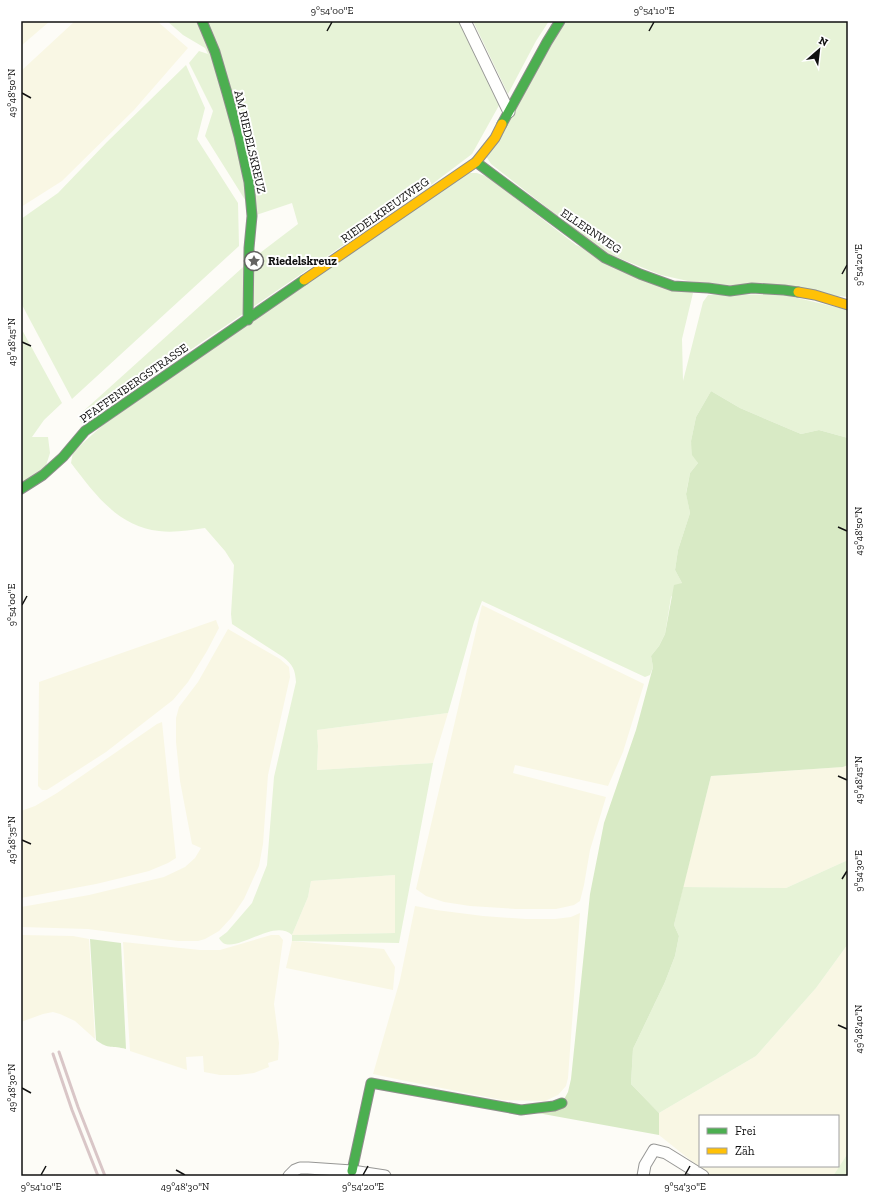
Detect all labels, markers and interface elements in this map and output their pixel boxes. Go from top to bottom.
text: 9°54'00"E [311,5,353,17]
text: 9°54'10"E [634,5,674,17]
north arrow [799,30,839,70]
text: N [817,34,831,50]
text: 49°48'50"N [6,68,18,117]
street label: AM RIEDELSKREUZ [231,89,269,195]
street label: RIEDELKREUZWEG [338,174,432,246]
street label: ELLERNWEG [558,206,624,256]
text: 9°54'20"E [853,244,865,286]
place icon: Riedelskreuz [243,250,265,272]
place label: Riedelskreuz [268,254,337,268]
text: 49°48'45"N [6,317,18,366]
street label: PFAFFENBERGSTRASSE [77,340,191,426]
text: 49°48'50"N [853,506,865,555]
text: 9°54'00"E [6,584,18,626]
text: 49°48'45"N [853,755,865,804]
text: 49°48'35"N [6,815,18,864]
text: 9°54'30"E [853,850,865,892]
text: 49°48'40"N [853,1004,865,1053]
text: 49°48'30"N [6,1063,18,1112]
legend [699,1115,839,1167]
text: Frei [735,1124,756,1138]
text: Zäh [735,1144,755,1158]
text: 9°54'10"E [21,1181,61,1193]
text: 49°48'30"N [161,1181,210,1193]
text: 9°54'20"E [342,1181,384,1193]
text: 9°54'30"E [664,1181,706,1193]

